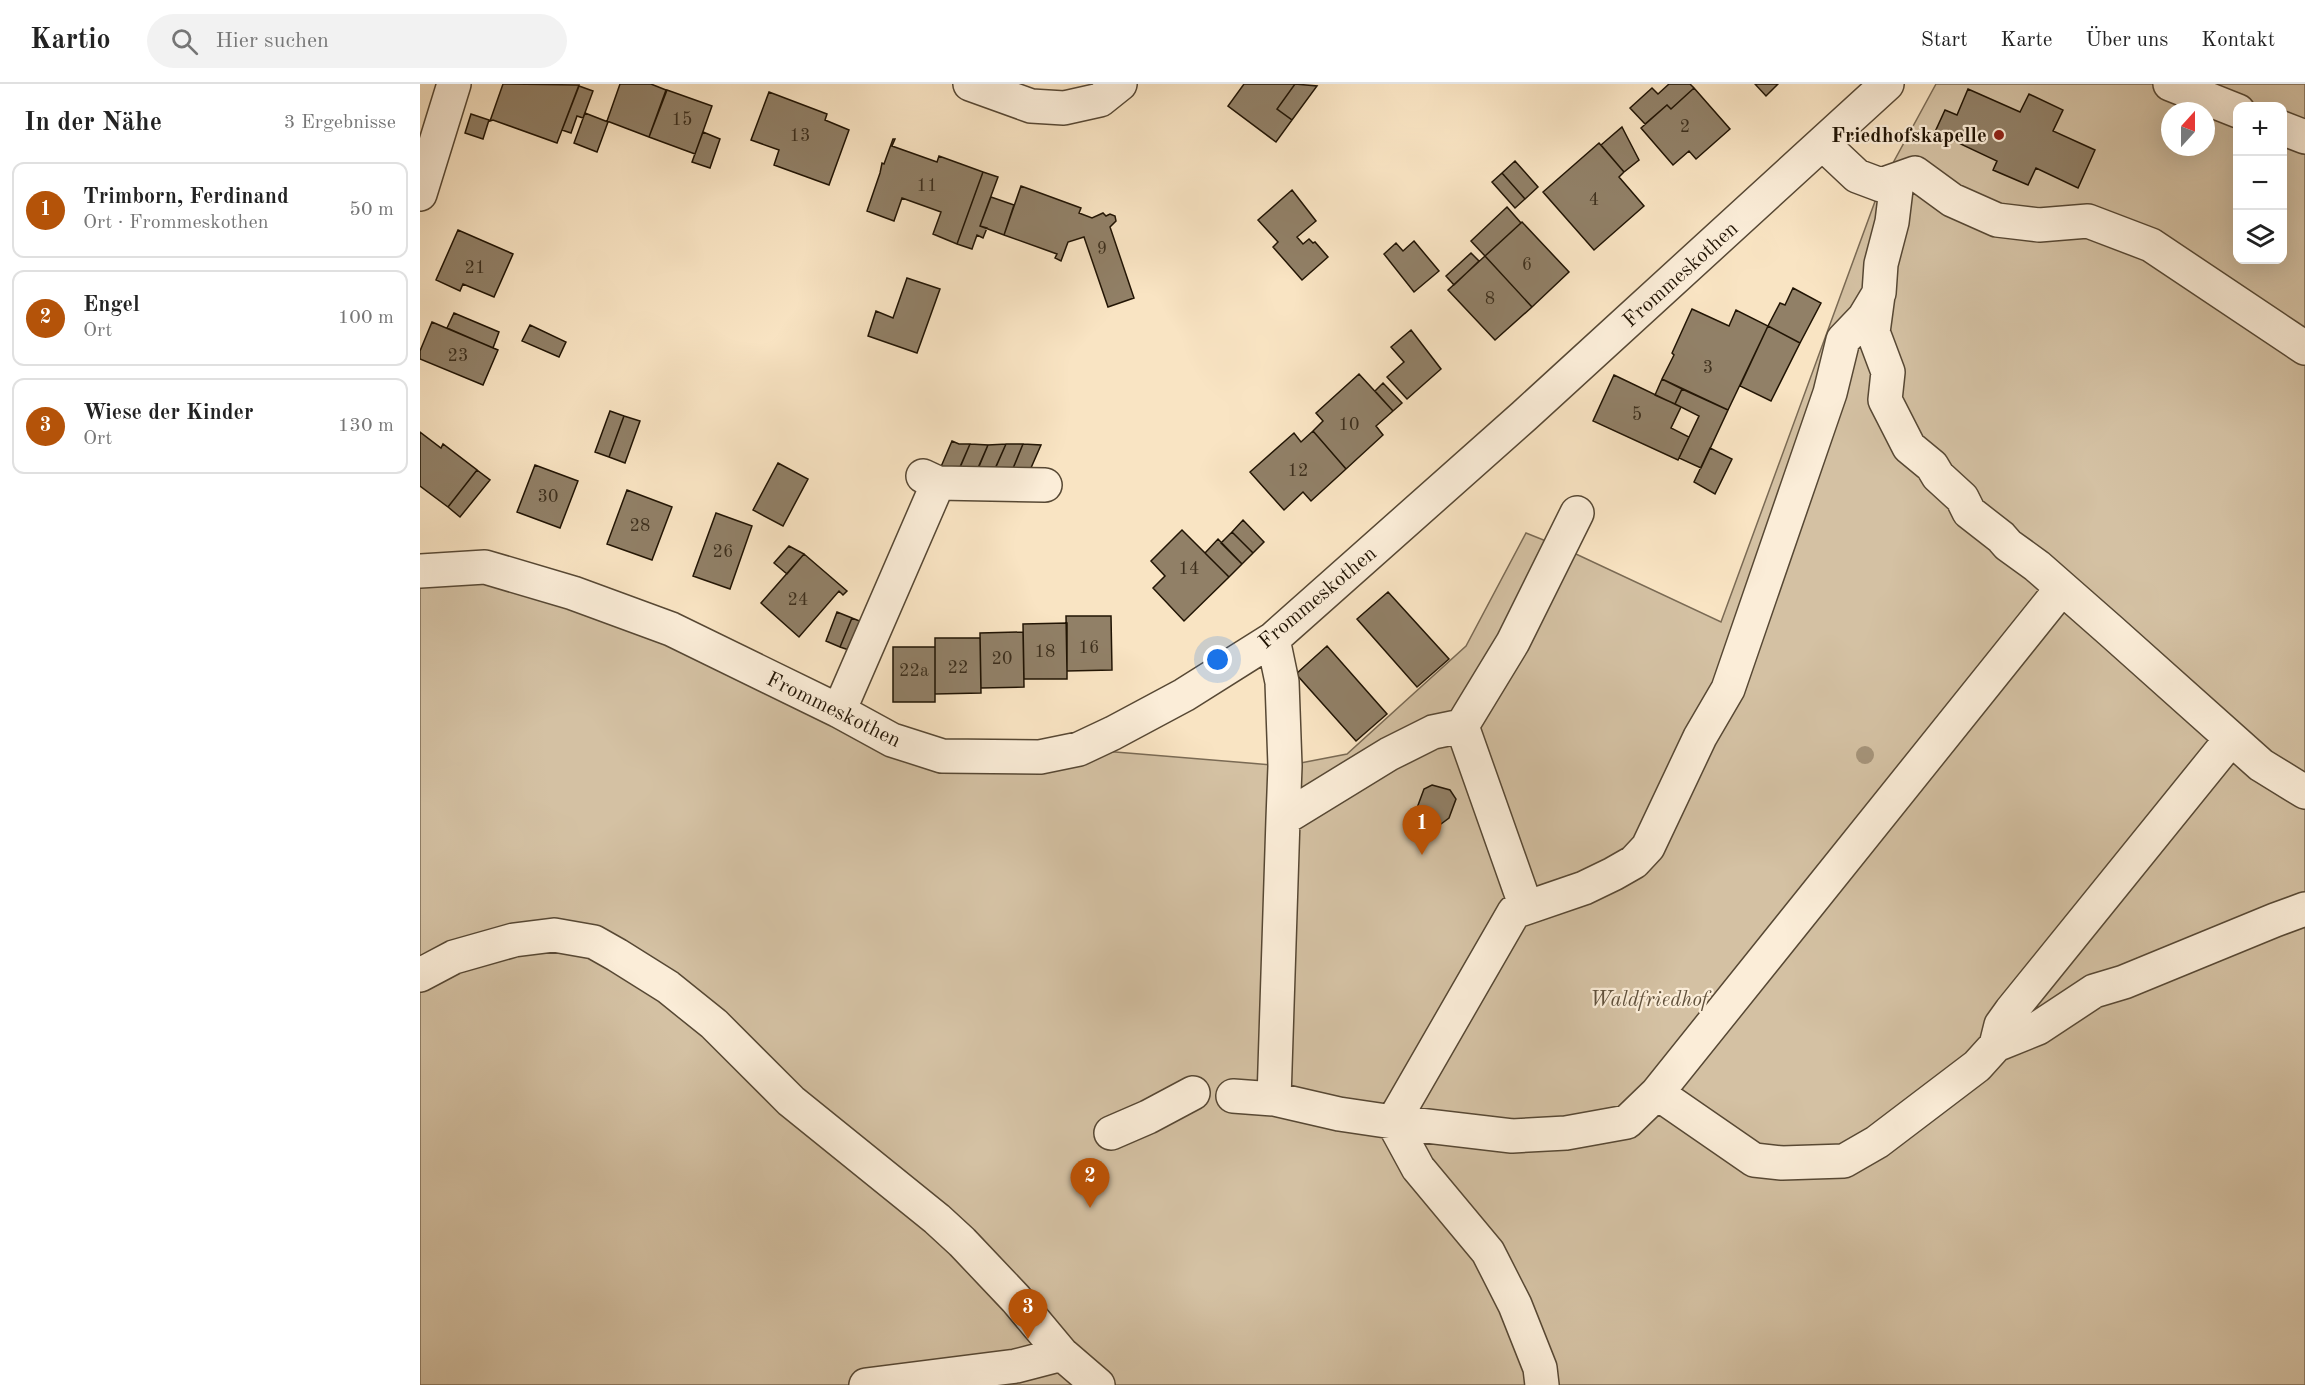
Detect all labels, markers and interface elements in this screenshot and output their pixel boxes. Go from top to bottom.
search box [147,14,567,68]
icon: search [168,25,201,58]
text: Kartio [30,27,111,55]
text: Hier suchen [216,30,329,52]
text: Start [1921,30,1968,51]
text: Karte [2001,30,2052,51]
text: Über uns [2085,30,2168,51]
text: Kontakt [2201,30,2275,51]
north arrow [2161,102,2215,156]
map controls [2233,102,2287,264]
button: + [2233,102,2287,156]
text: In der Nähe [24,110,162,136]
house number: 15 [672,111,692,129]
text: 3 Ergebnisse [284,113,396,133]
house number: 2 [1680,118,1690,136]
place label: Friedhofskapelle [1831,126,1987,147]
house number: 13 [790,127,810,145]
marker: Friedhofskapelle [1992,128,2006,142]
button: − [2233,156,2287,210]
house number: 11 [917,177,937,195]
text: Trimborn, Ferdinand [83,186,289,208]
house number: 4 [1589,191,1599,209]
text: 1 [40,200,51,220]
text: 50 m [349,200,394,220]
button: layers [2233,210,2287,264]
text: Ort · Frommeskothen [83,213,268,233]
street label: Frommeskothen [1620,218,1742,332]
house number: 9 [1097,240,1107,258]
house number: 6 [1522,256,1532,274]
house number: 21 [465,259,485,277]
house number: 8 [1485,290,1495,308]
text: Engel [83,294,140,316]
text: 2 [40,308,51,328]
text: 100 m [338,308,394,328]
text: Ort [83,321,112,341]
house number: 23 [448,347,468,365]
house number: 3 [1703,359,1713,377]
text: Wiese der Kinder [83,402,254,424]
house number: 5 [1632,406,1642,424]
text: 3 [40,416,51,436]
text: 130 m [338,416,394,436]
house number: 10 [1339,416,1359,434]
text: Ort [83,429,112,449]
house number: 12 [1288,462,1308,480]
house number: 30 [538,488,558,506]
house number: 28 [630,517,650,535]
house number: 26 [713,543,733,561]
street label: Frommeskothen [1255,543,1381,653]
house number: 14 [1179,560,1199,578]
house number: 24 [788,591,808,609]
house number: 16 [1079,639,1099,657]
house number: 18 [1035,643,1055,661]
your location [1203,645,1232,674]
house number: 20 [992,650,1012,668]
house number: 22 [948,659,968,677]
house number: 22a [899,662,929,680]
street label: Frommeskothen [763,669,904,752]
pin: 1 [1402,806,1442,855]
park label: Waldfriedhof [1589,990,1712,1011]
pin: 2 [1070,1158,1110,1208]
pin: 3 [1008,1290,1048,1339]

